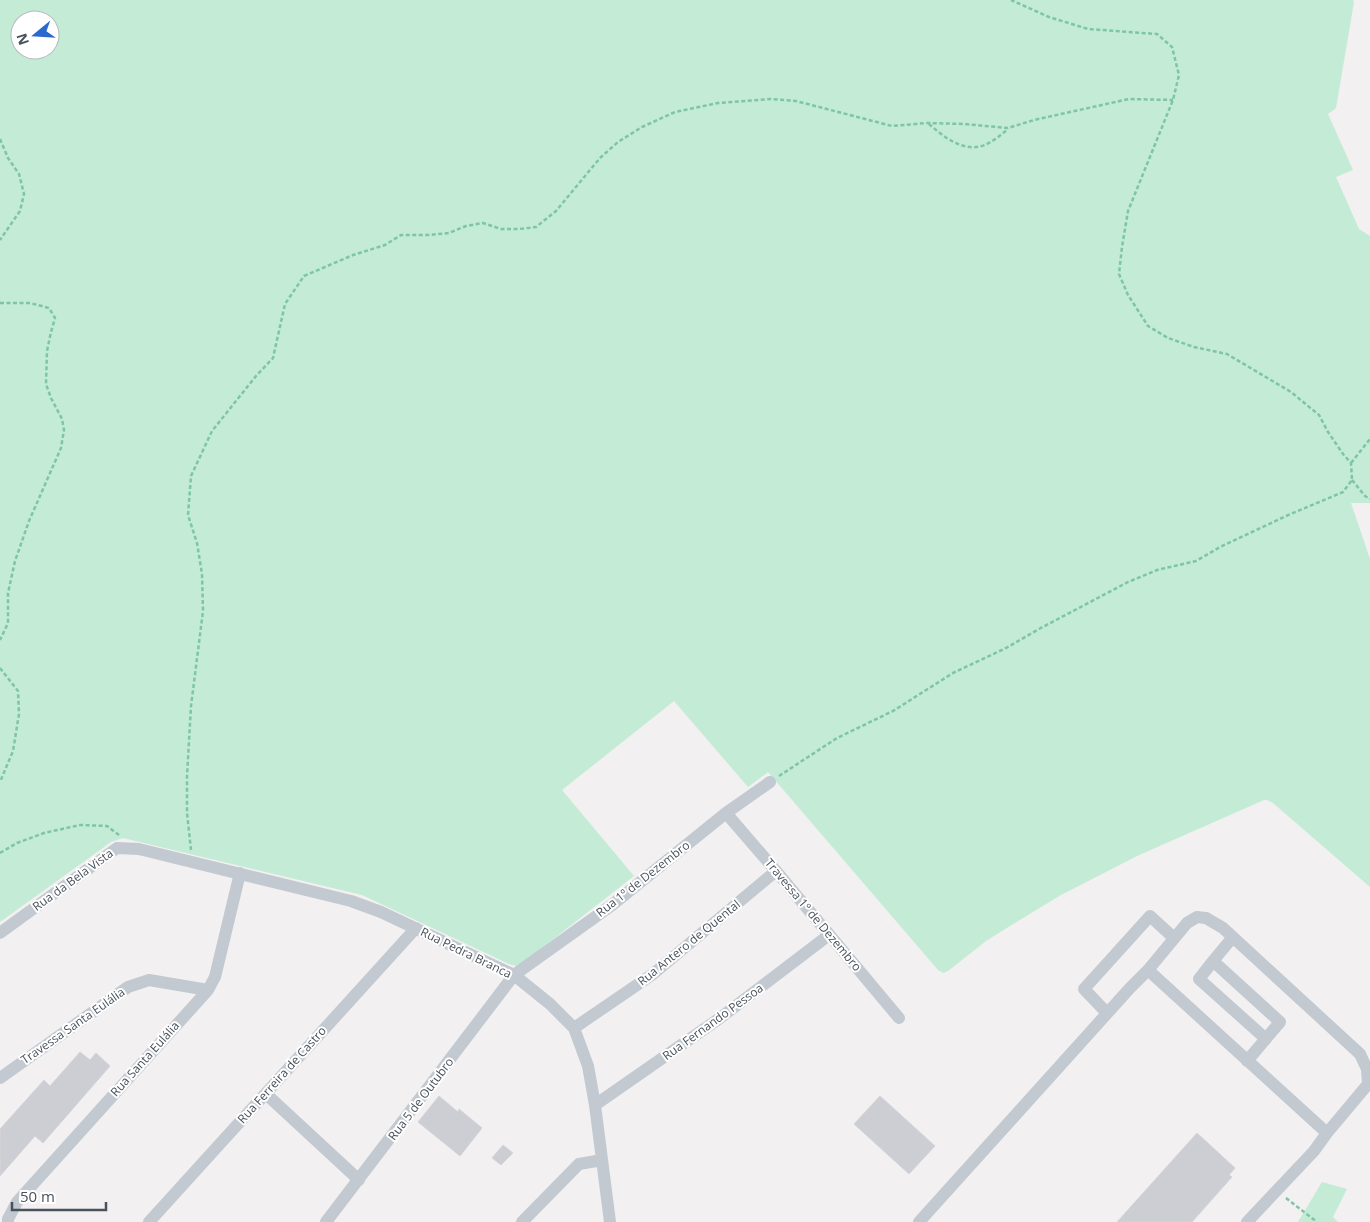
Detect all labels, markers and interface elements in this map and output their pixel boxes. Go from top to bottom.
north arrow [10,10,60,60]
text: N [11,31,33,48]
street label: Rua 1º de Dezembro [592,837,693,921]
street label: Rua da Bela Vista [29,845,116,915]
street label: Travessa 1º de Dezembro [761,855,866,975]
street label: Rua Antero de Quental [634,896,744,989]
street label: Rua Pedra Branca [418,923,515,982]
street label: Rua Fernando Pessoa [659,979,767,1064]
street label: Travessa Santa Eulália [17,983,128,1068]
street label: Rua Santa Eulália [106,1017,183,1100]
street label: Rua Ferreira de Castro [233,1022,330,1127]
street label: Rua 5 de Outubro [384,1054,457,1144]
scale bar [12,1180,106,1212]
text: 50 m [20,1186,55,1206]

